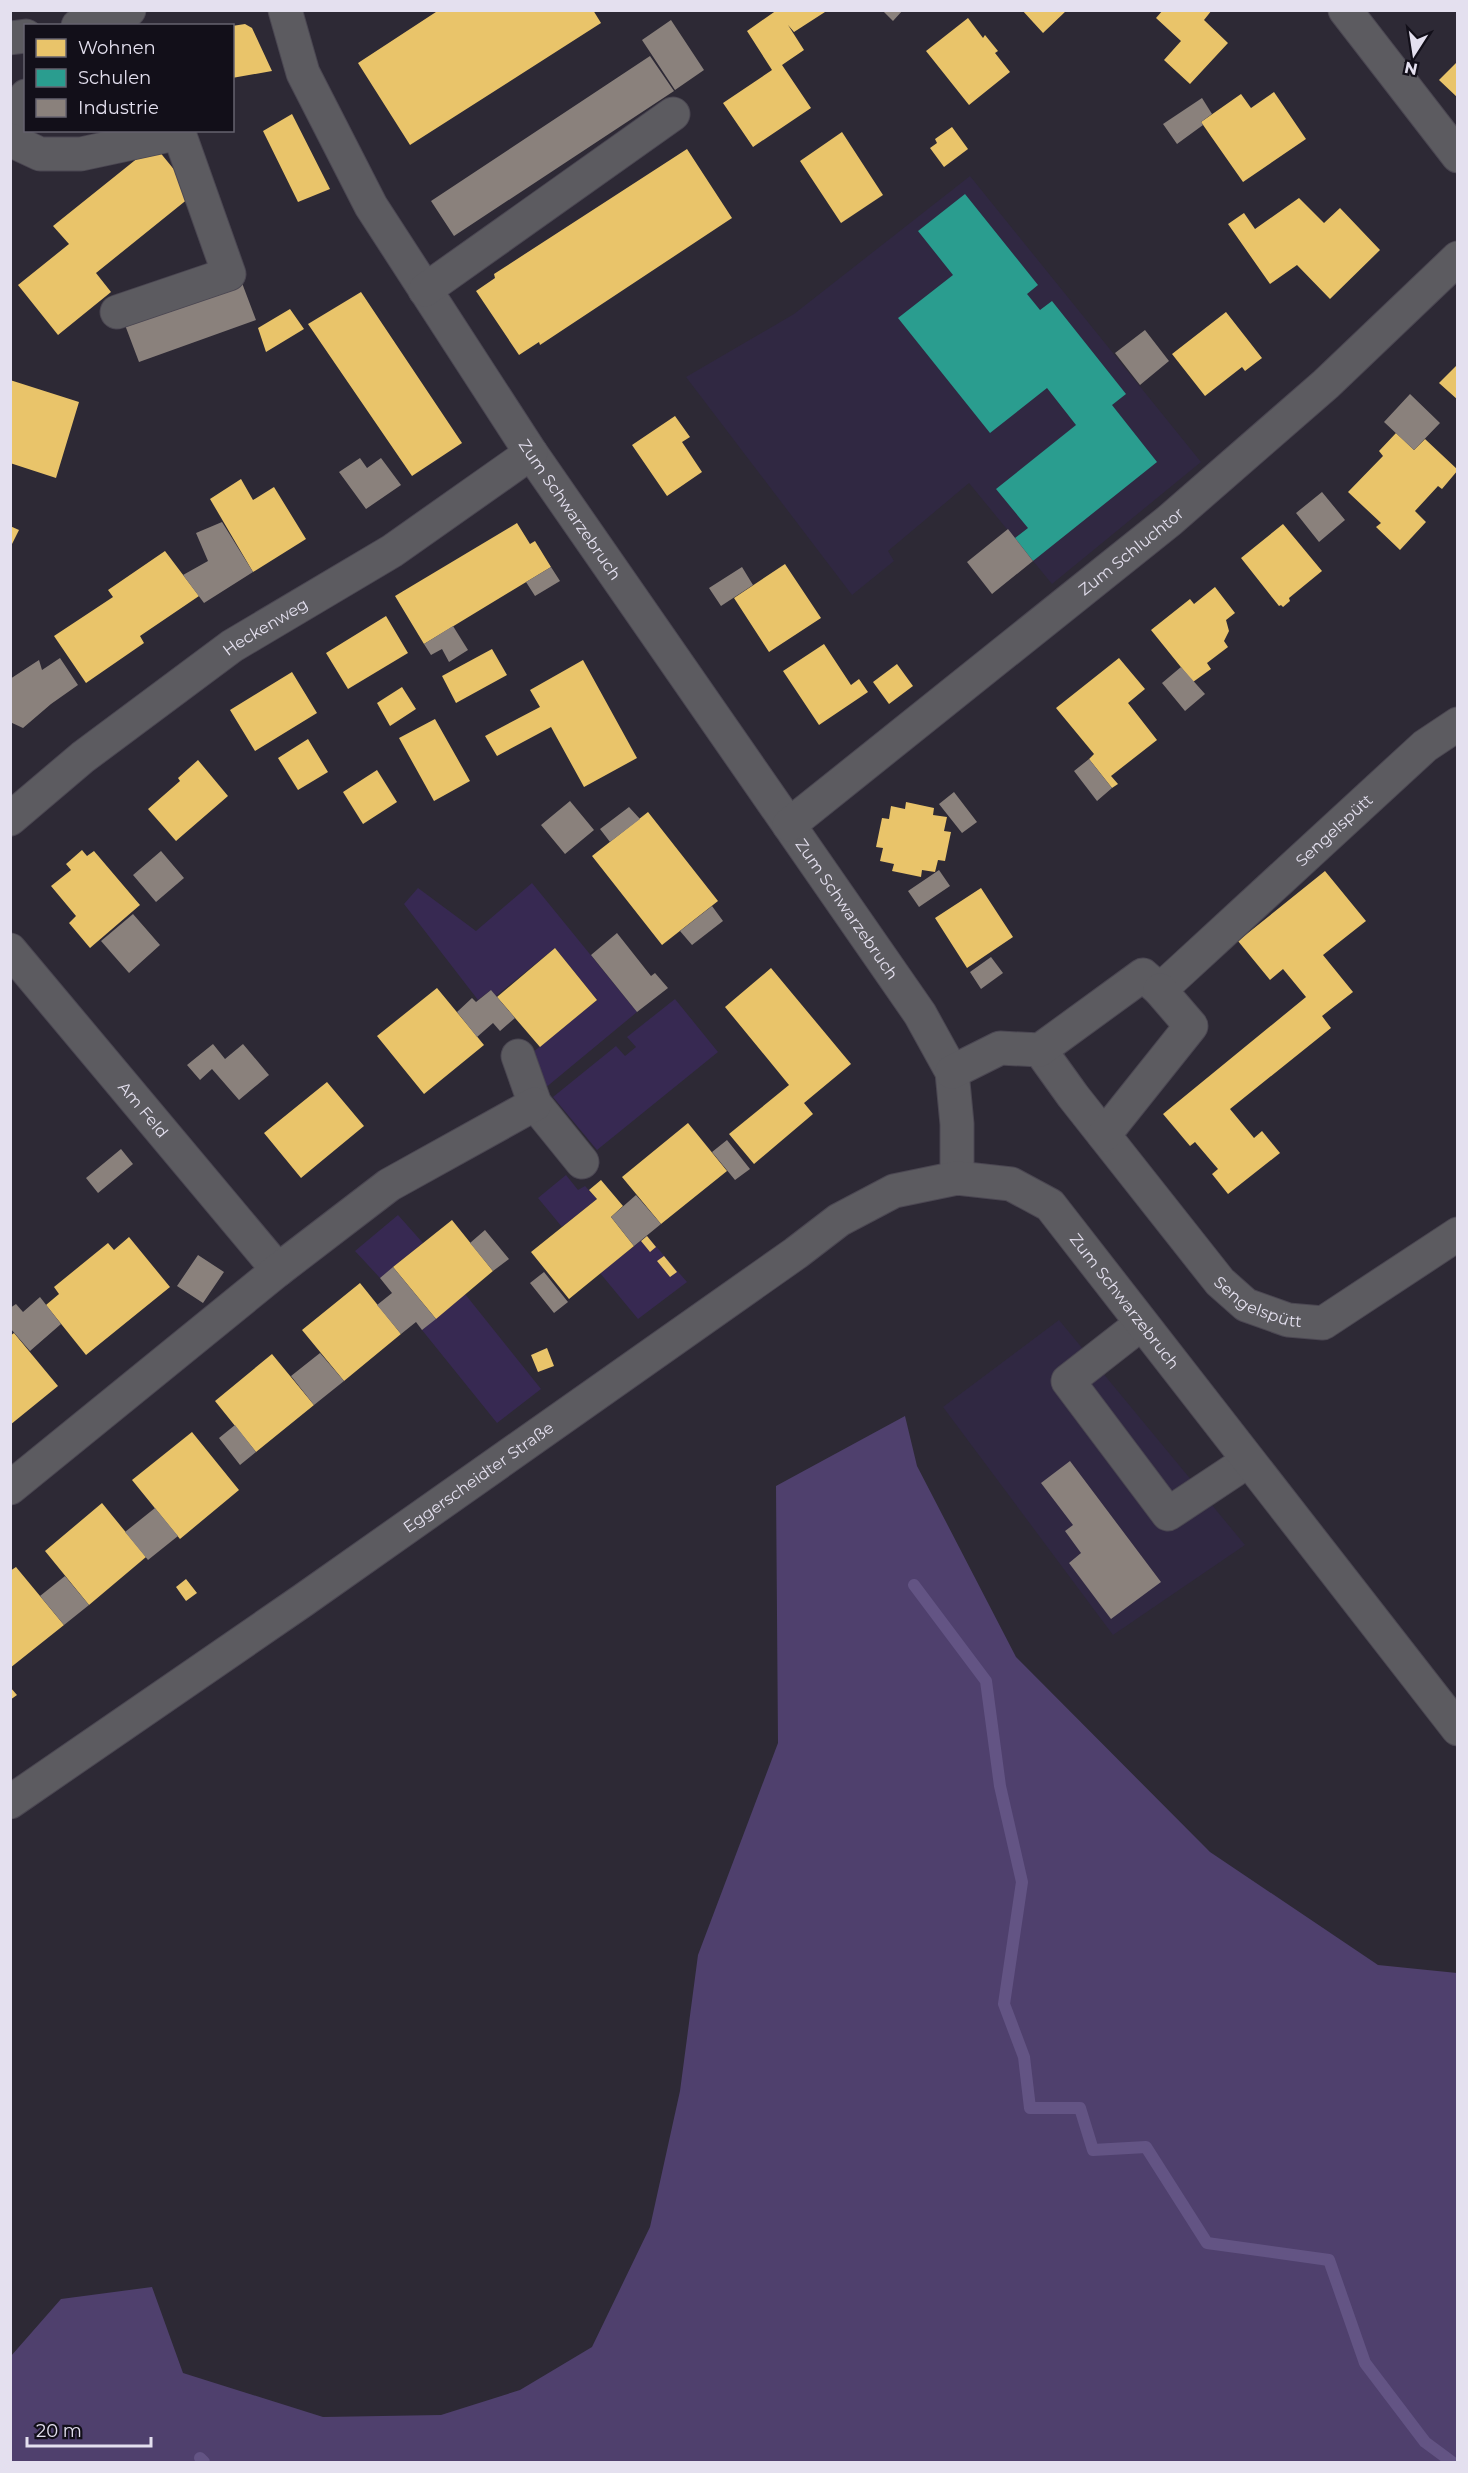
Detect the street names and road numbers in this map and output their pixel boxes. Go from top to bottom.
street label: Zum Schwarzebruch [515,436,625,584]
street label: Zum Schluchtor [1075,504,1188,599]
street label: Heckenweg [219,594,311,660]
street label: Sengelspütt [1292,790,1377,870]
street label: Zum Schwarzebruch [791,835,902,983]
street label: Am Feld [114,1078,172,1142]
street label: Zum Schwarzebruch [1066,1230,1183,1373]
street label: Sengelspütt [1210,1272,1303,1331]
street label: Eggerscheidter Straße [400,1418,557,1537]

